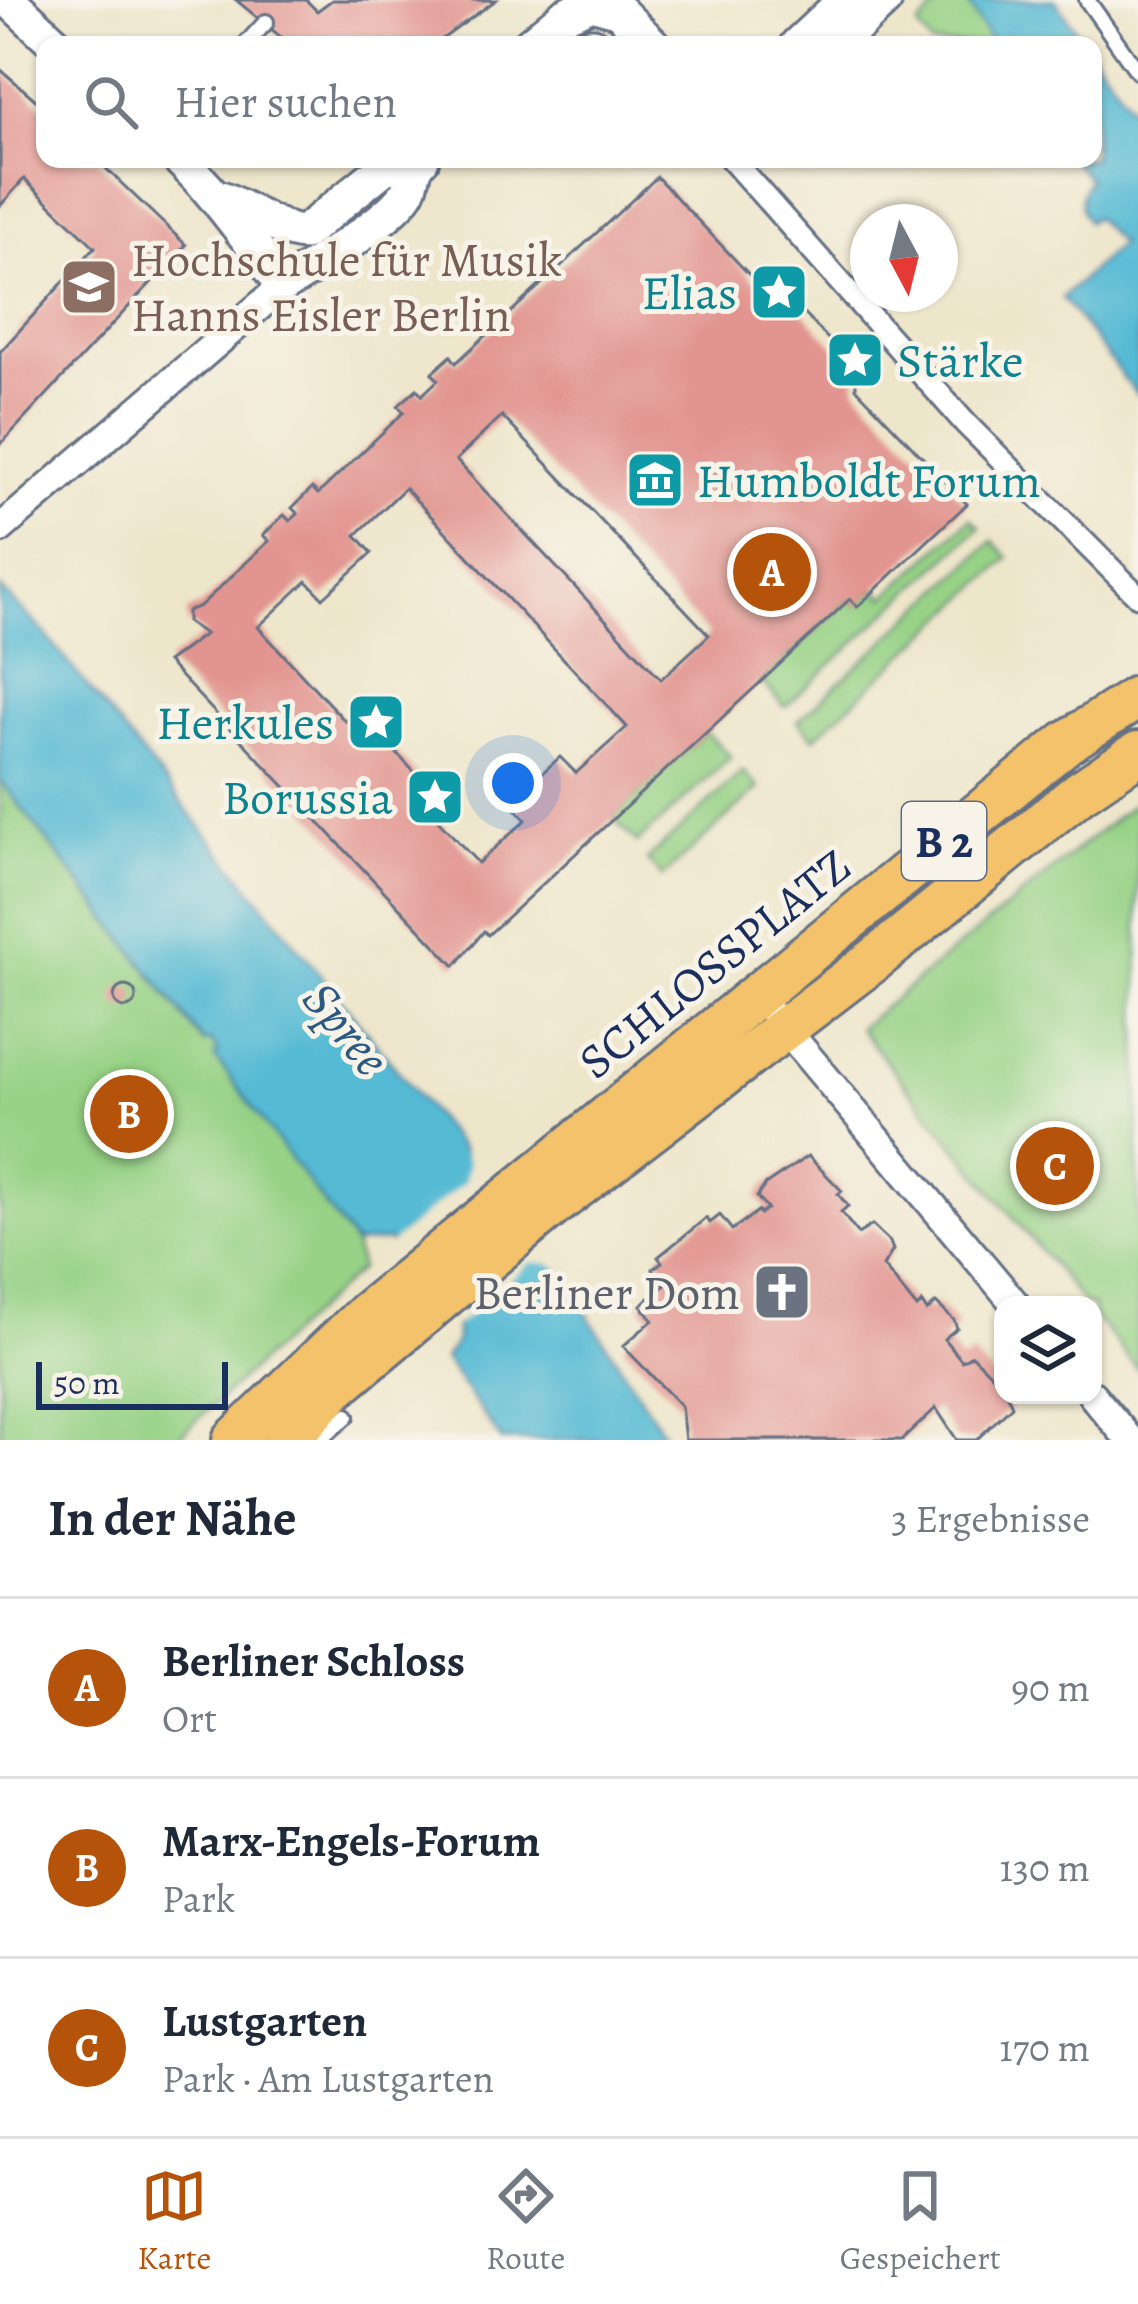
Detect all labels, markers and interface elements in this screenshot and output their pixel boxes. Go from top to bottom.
search box [36,36,1102,168]
icon: search [78,69,144,135]
text: Hier suchen [174,71,397,133]
north arrow [850,204,958,312]
place label: Hochschule für Musik Hanns Eisler Berlin [131,227,562,348]
school or university icon: Hochschule für Musik Hanns Eisler Berlin [58,256,120,318]
place label: Elias [642,260,737,326]
place icon: Elias [748,261,810,323]
place label: Stärke [897,328,1023,394]
place icon: Stärke [824,329,886,391]
place label: Humboldt Forum [697,448,1041,514]
museum icon: Humboldt Forum [624,449,686,511]
pin: A [733,527,811,617]
place label: Herkules [157,690,334,756]
place icon: Herkules [345,691,407,753]
your location [483,753,543,813]
place label: Borussia [222,765,394,831]
place icon: Borussia [404,766,466,828]
road number: B 2 [902,802,986,880]
street label: SCHLOSSPLATZ [565,834,865,1094]
water label: Spree [287,966,406,1091]
pin: B [90,1069,168,1159]
pin: C [1016,1121,1094,1211]
place label: Berliner Dom [473,1260,740,1326]
church icon: Berliner Dom [751,1261,813,1323]
map controls [994,1296,1102,1404]
button: layers [994,1296,1102,1404]
scale bar [36,1356,228,1409]
text: 50 m [54,1360,120,1405]
text: In der Nähe [48,1483,297,1553]
text: 3 Ergebnisse [891,1492,1090,1545]
text: Berliner Schloss [162,1630,465,1692]
text: A [75,1661,99,1714]
text: 90 m [1011,1661,1090,1714]
text: Ort [162,1692,217,1745]
text: Marx-Engels-Forum [162,1810,540,1872]
text: B [75,1841,99,1894]
text: 130 m [999,1841,1090,1894]
text: Park [162,1872,235,1925]
text: Lustgarten [162,1990,367,2052]
text: C [75,2021,99,2074]
text: 170 m [999,2021,1090,2074]
text: Park · Am Lustgarten [162,2052,494,2105]
tab: Karte [137,2163,211,2280]
tab: Route [486,2163,565,2280]
tab: Gespeichert [840,2163,1001,2280]

